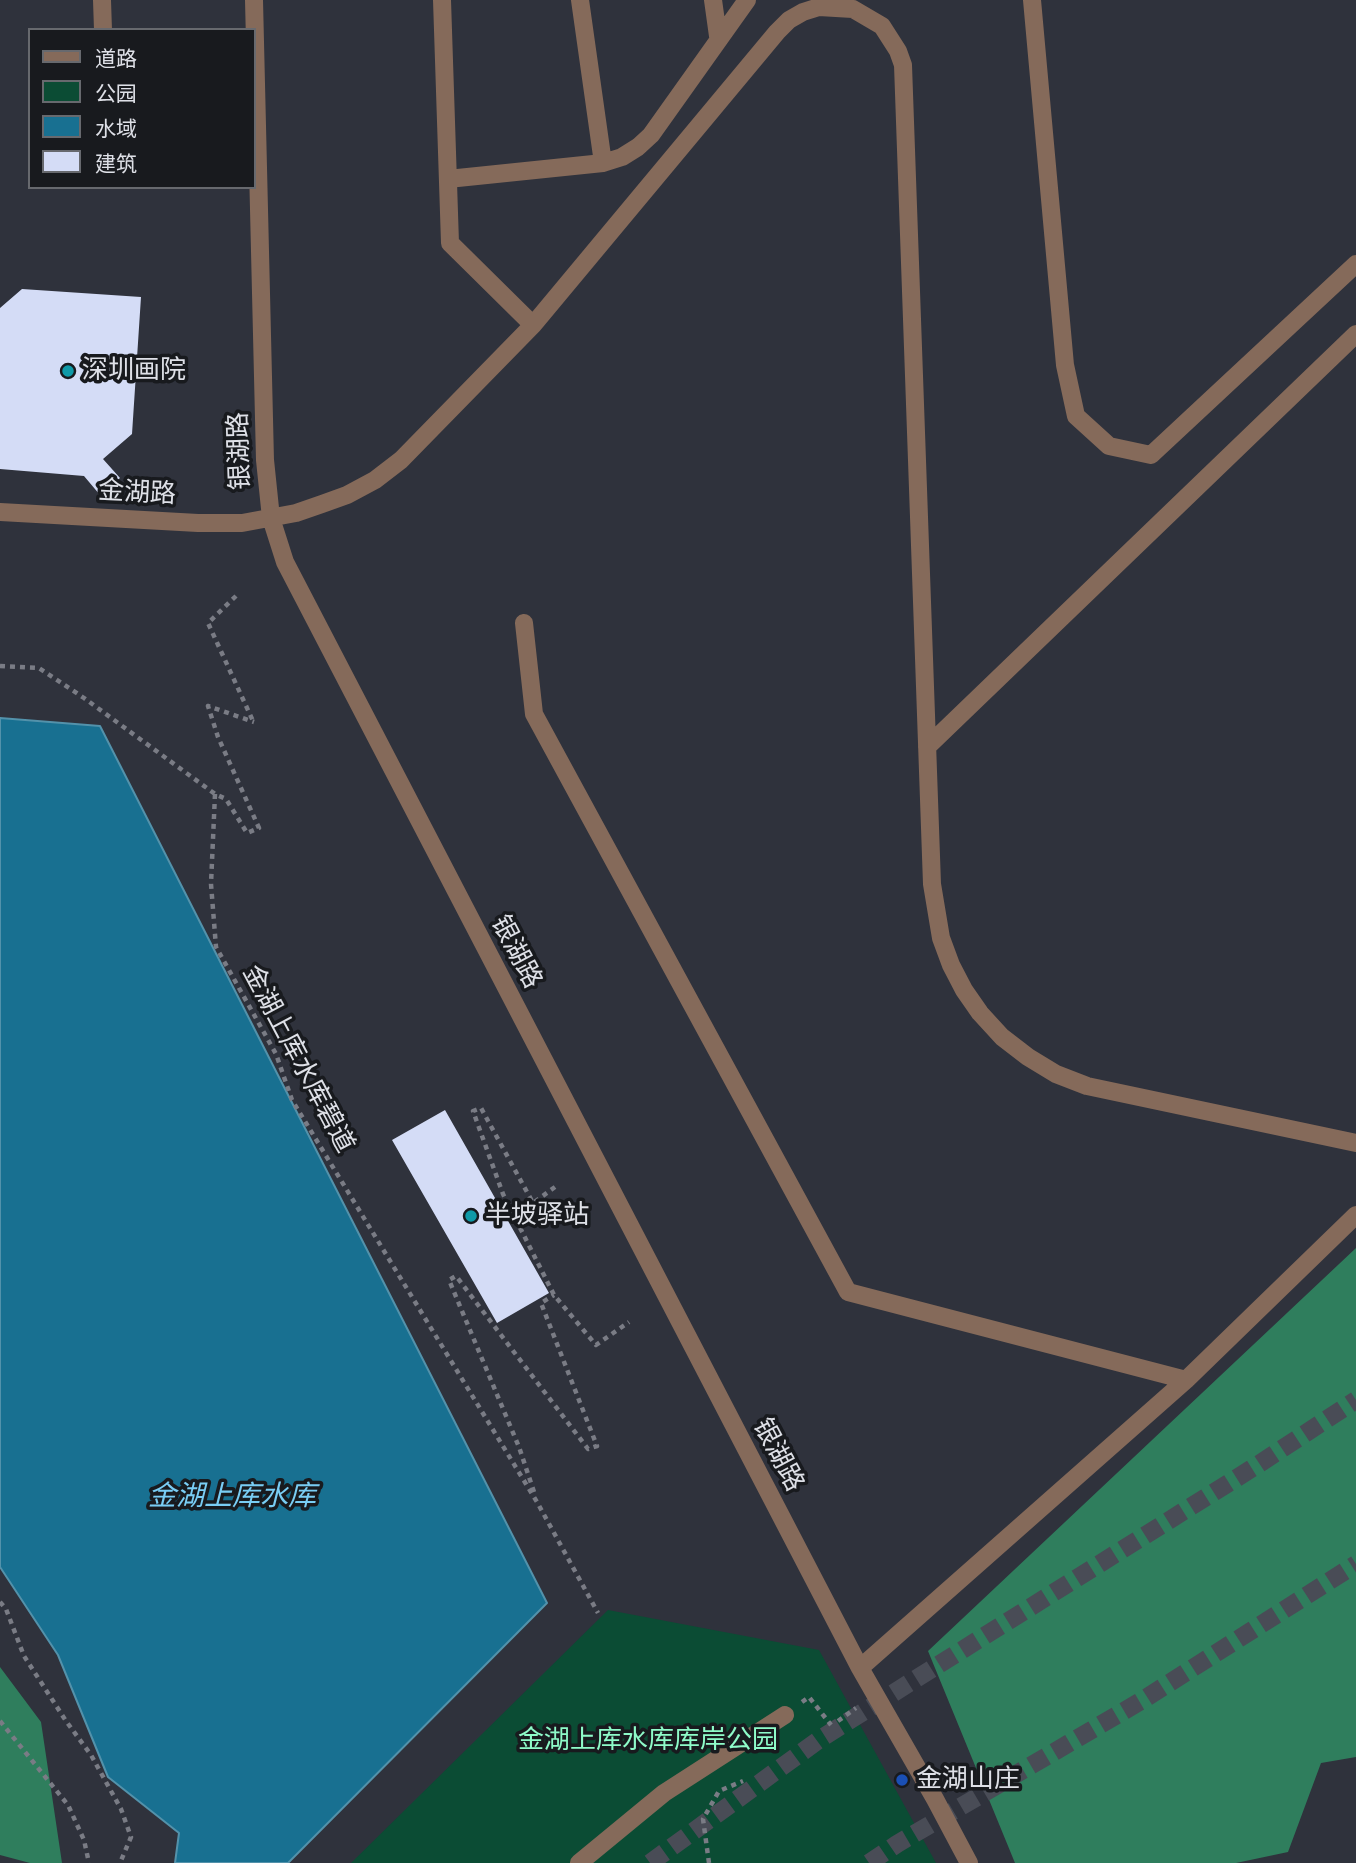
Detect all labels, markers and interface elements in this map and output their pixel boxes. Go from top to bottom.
legend [28,28,256,189]
text: 道路 [95,47,137,71]
text: 公园 [95,82,137,106]
text: 水域 [95,117,137,141]
text: 建筑 [95,152,137,176]
place label: 深圳画院 [82,355,186,387]
marker: 深圳画院 [60,363,76,379]
street label: 银湖路 [223,411,257,491]
street label: 金湖路 [97,475,177,511]
street label: 银湖路 [484,910,548,994]
street label: 金湖上库水库碧道 [235,960,361,1158]
place label: 半坡驿站 [485,1200,589,1232]
marker: 半坡驿站 [463,1208,479,1224]
street label: 银湖路 [746,1413,810,1497]
water label: 金湖上库水库 [148,1480,316,1514]
park label: 金湖上库水库库岸公园 [518,1725,778,1757]
place label: 金湖山庄 [916,1764,1020,1796]
marker: 金湖山庄 [894,1772,910,1788]

